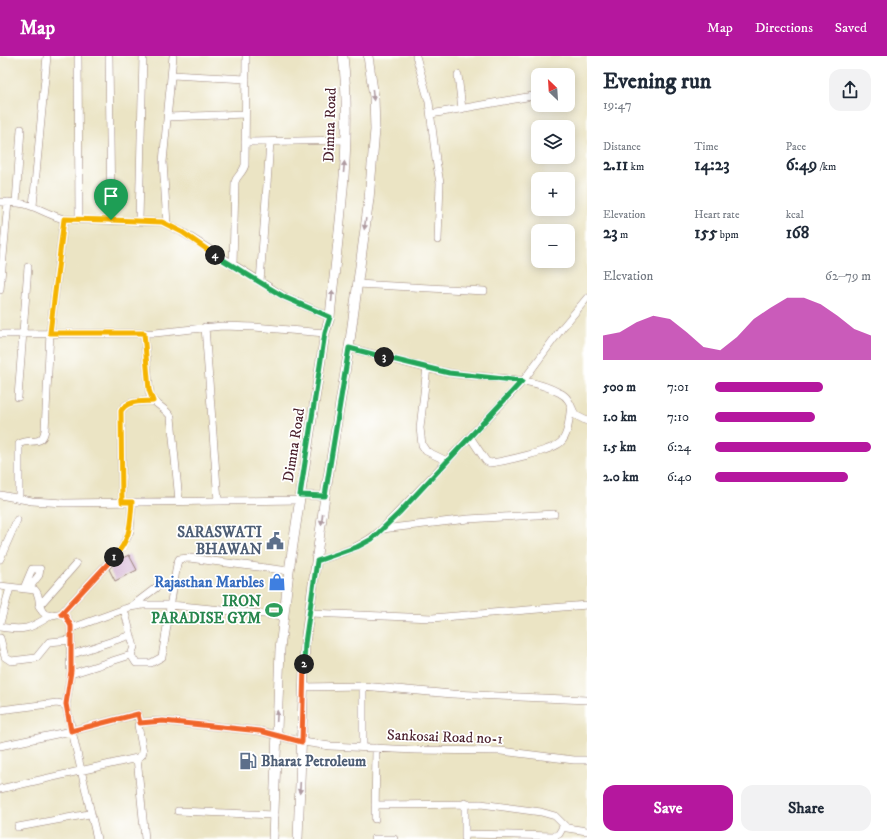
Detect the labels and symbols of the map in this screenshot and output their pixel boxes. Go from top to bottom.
north arrow [531,68,575,112]
street label: Dimna Road [319,87,341,163]
one-way arrow [370,89,377,101]
one-way arrow [340,161,347,173]
pin [94,179,128,220]
one-way arrow [362,218,368,230]
pin: 4 [205,245,225,265]
one-way arrow [328,290,335,302]
pin: 3 [374,347,394,367]
street label: Dimna Road [279,406,309,483]
one-way arrow [319,513,325,525]
place label: SARASWATI BHAWAN [177,523,263,559]
public building icon: SARASWATI BHAWAN [265,531,285,551]
pin: 1 [104,547,124,567]
shop icon: Rajasthan Marbles [267,572,287,592]
place label: Rajasthan Marbles [154,573,264,592]
place label: IRON PARADISE GYM [151,592,262,628]
sports icon: IRON PARADISE GYM [264,600,284,620]
pin: 2 [294,654,314,674]
one-way arrow [273,710,280,722]
street label: Sankosai Road no-1 [387,725,503,749]
fuel station icon: Bharat Petroleum [238,751,258,771]
place label: Bharat Petroleum [261,752,367,771]
one-way arrow [297,782,304,794]

